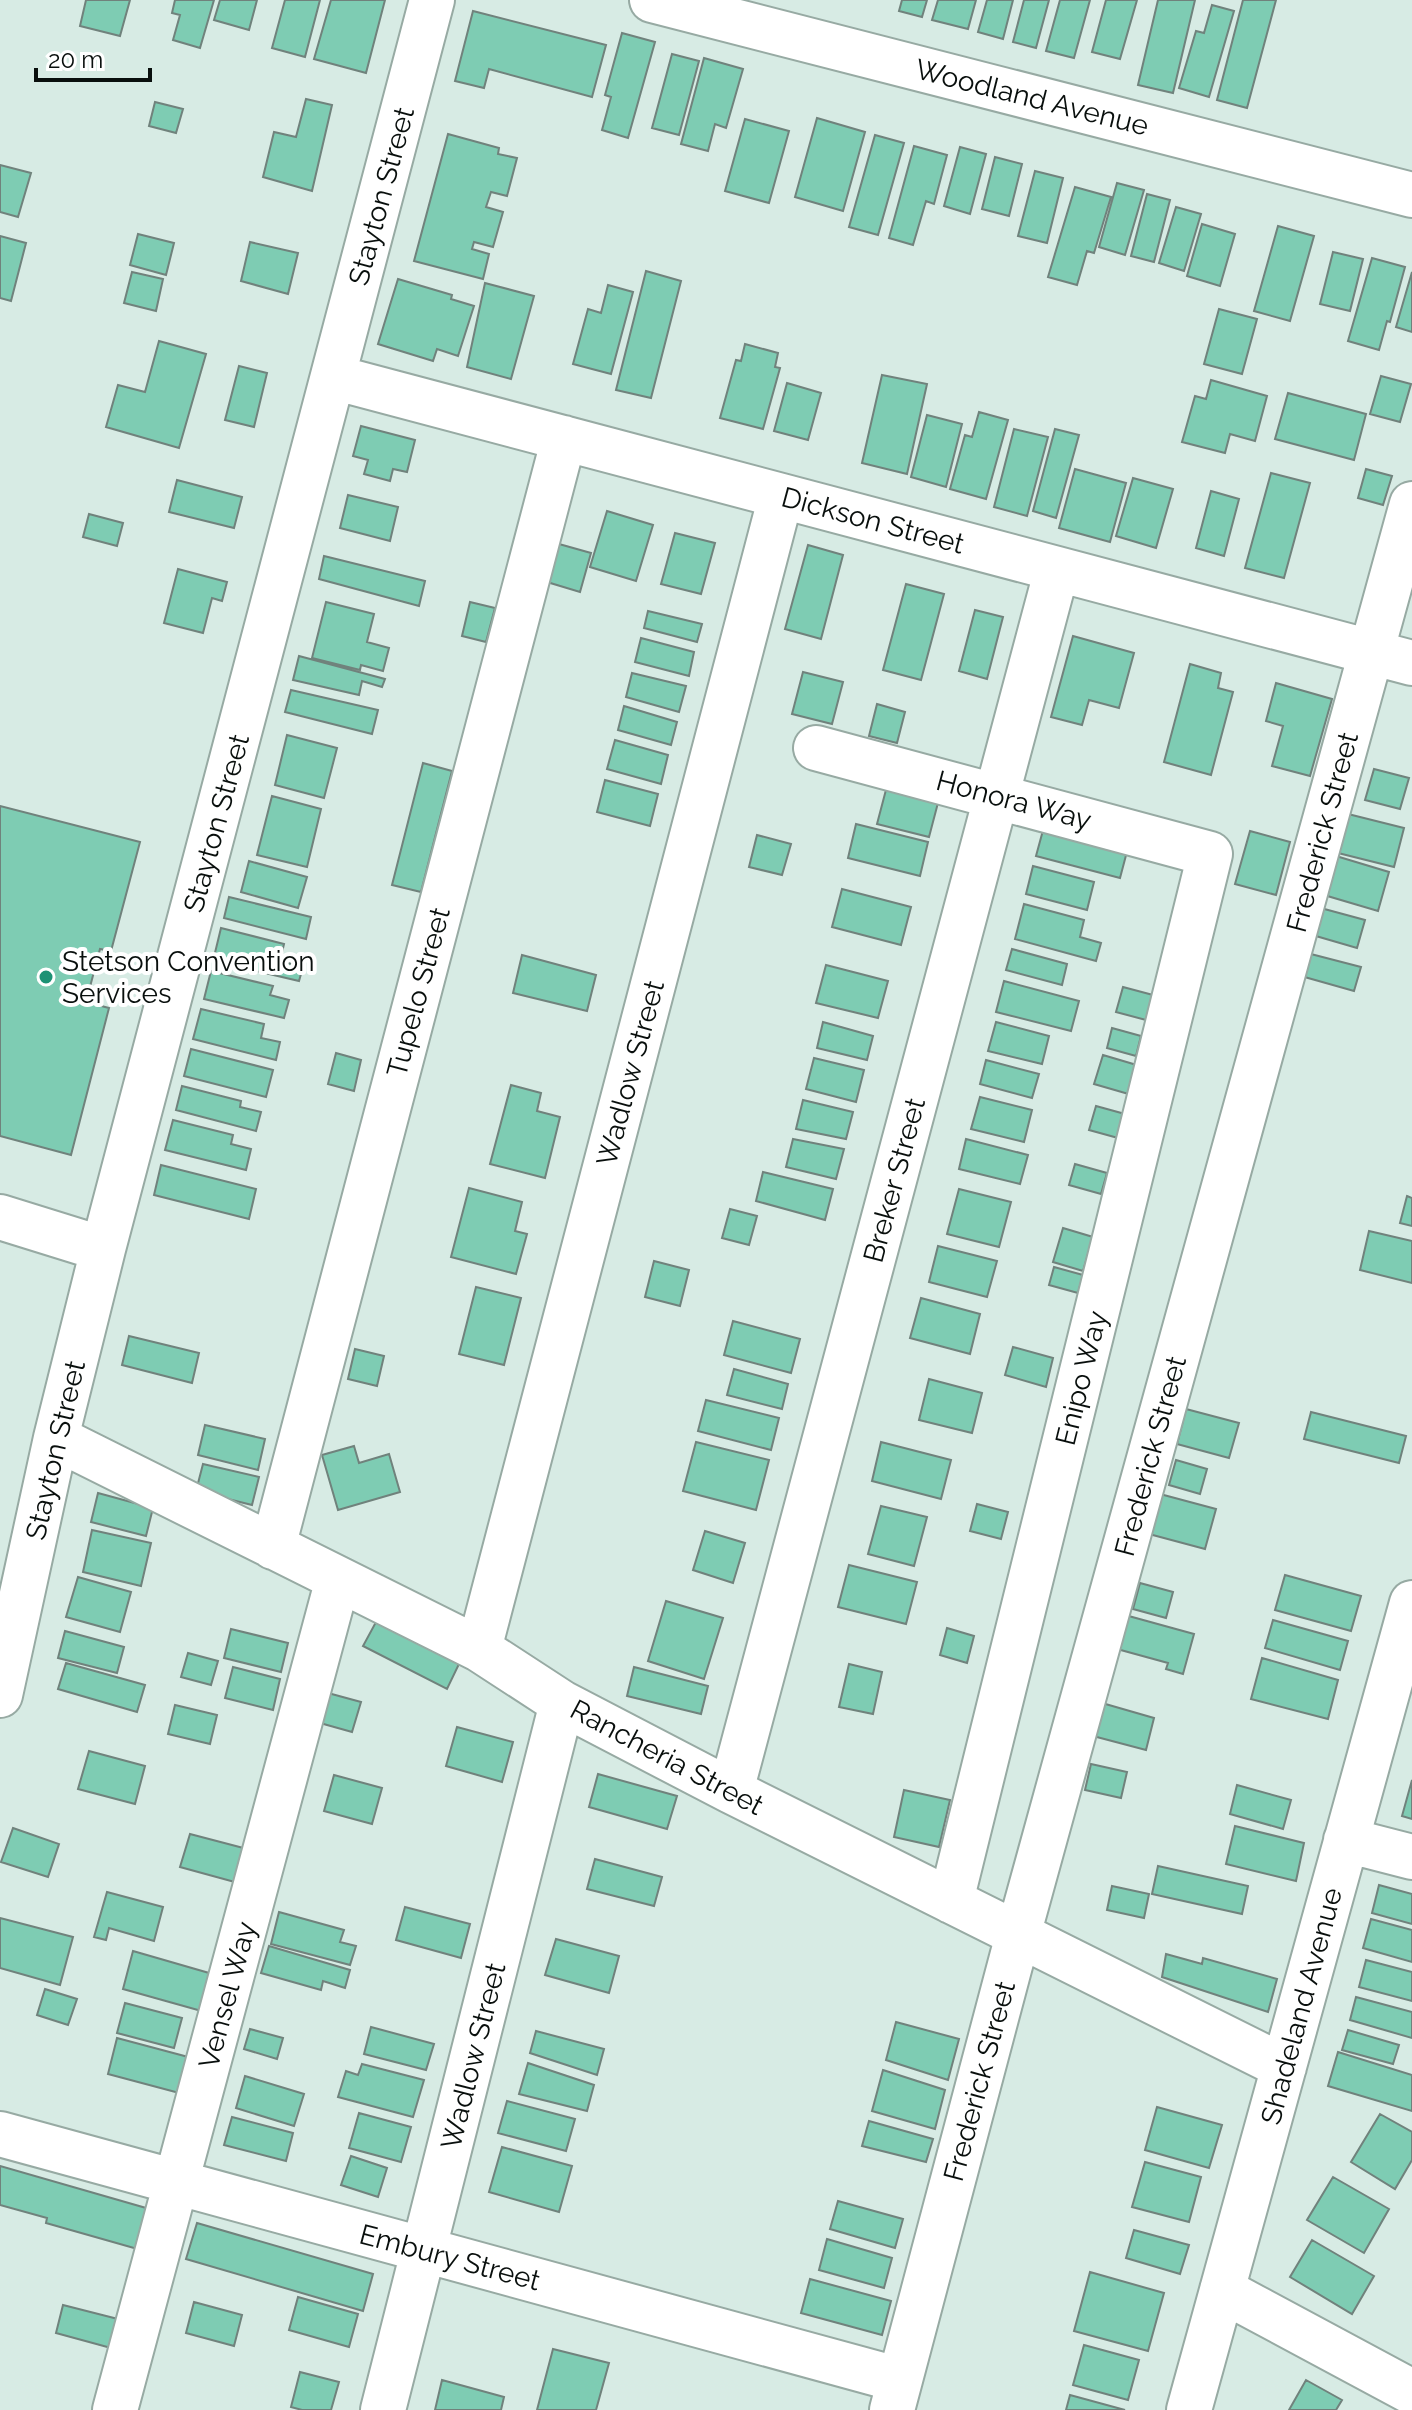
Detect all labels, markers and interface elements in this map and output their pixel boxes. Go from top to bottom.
scale bar [36,32,150,82]
text: 20 m [48,45,103,74]
street label: Woodland Avenue [912,53,1152,142]
street label: Stayton Street [342,103,421,289]
street label: Dickson Street [778,480,968,561]
street label: Frederick Street [1280,728,1365,936]
street label: Stayton Street [177,730,256,916]
street label: Honora Way [933,764,1095,837]
street label: Tupelo Street [380,903,457,1080]
place label: Stetson Convention Services [62,945,315,1010]
marker: Stetson Convention Services [37,968,55,986]
street label: Wadlow Street [590,976,671,1170]
street label: Breker Street [857,1094,932,1266]
street label: Enipo Way [1049,1308,1114,1449]
street label: Frederick Street [1108,1352,1193,1560]
street label: Stayton Street [19,1357,92,1543]
street label: Rancheria Street [565,1693,769,1822]
street label: Shadeland Avenue [1254,1884,1349,2128]
street label: Vensel Way [192,1918,263,2072]
street label: Wadlow Street [434,1959,513,2153]
street label: Frederick Street [937,1977,1022,2185]
street label: Embury Street [356,2218,544,2298]

